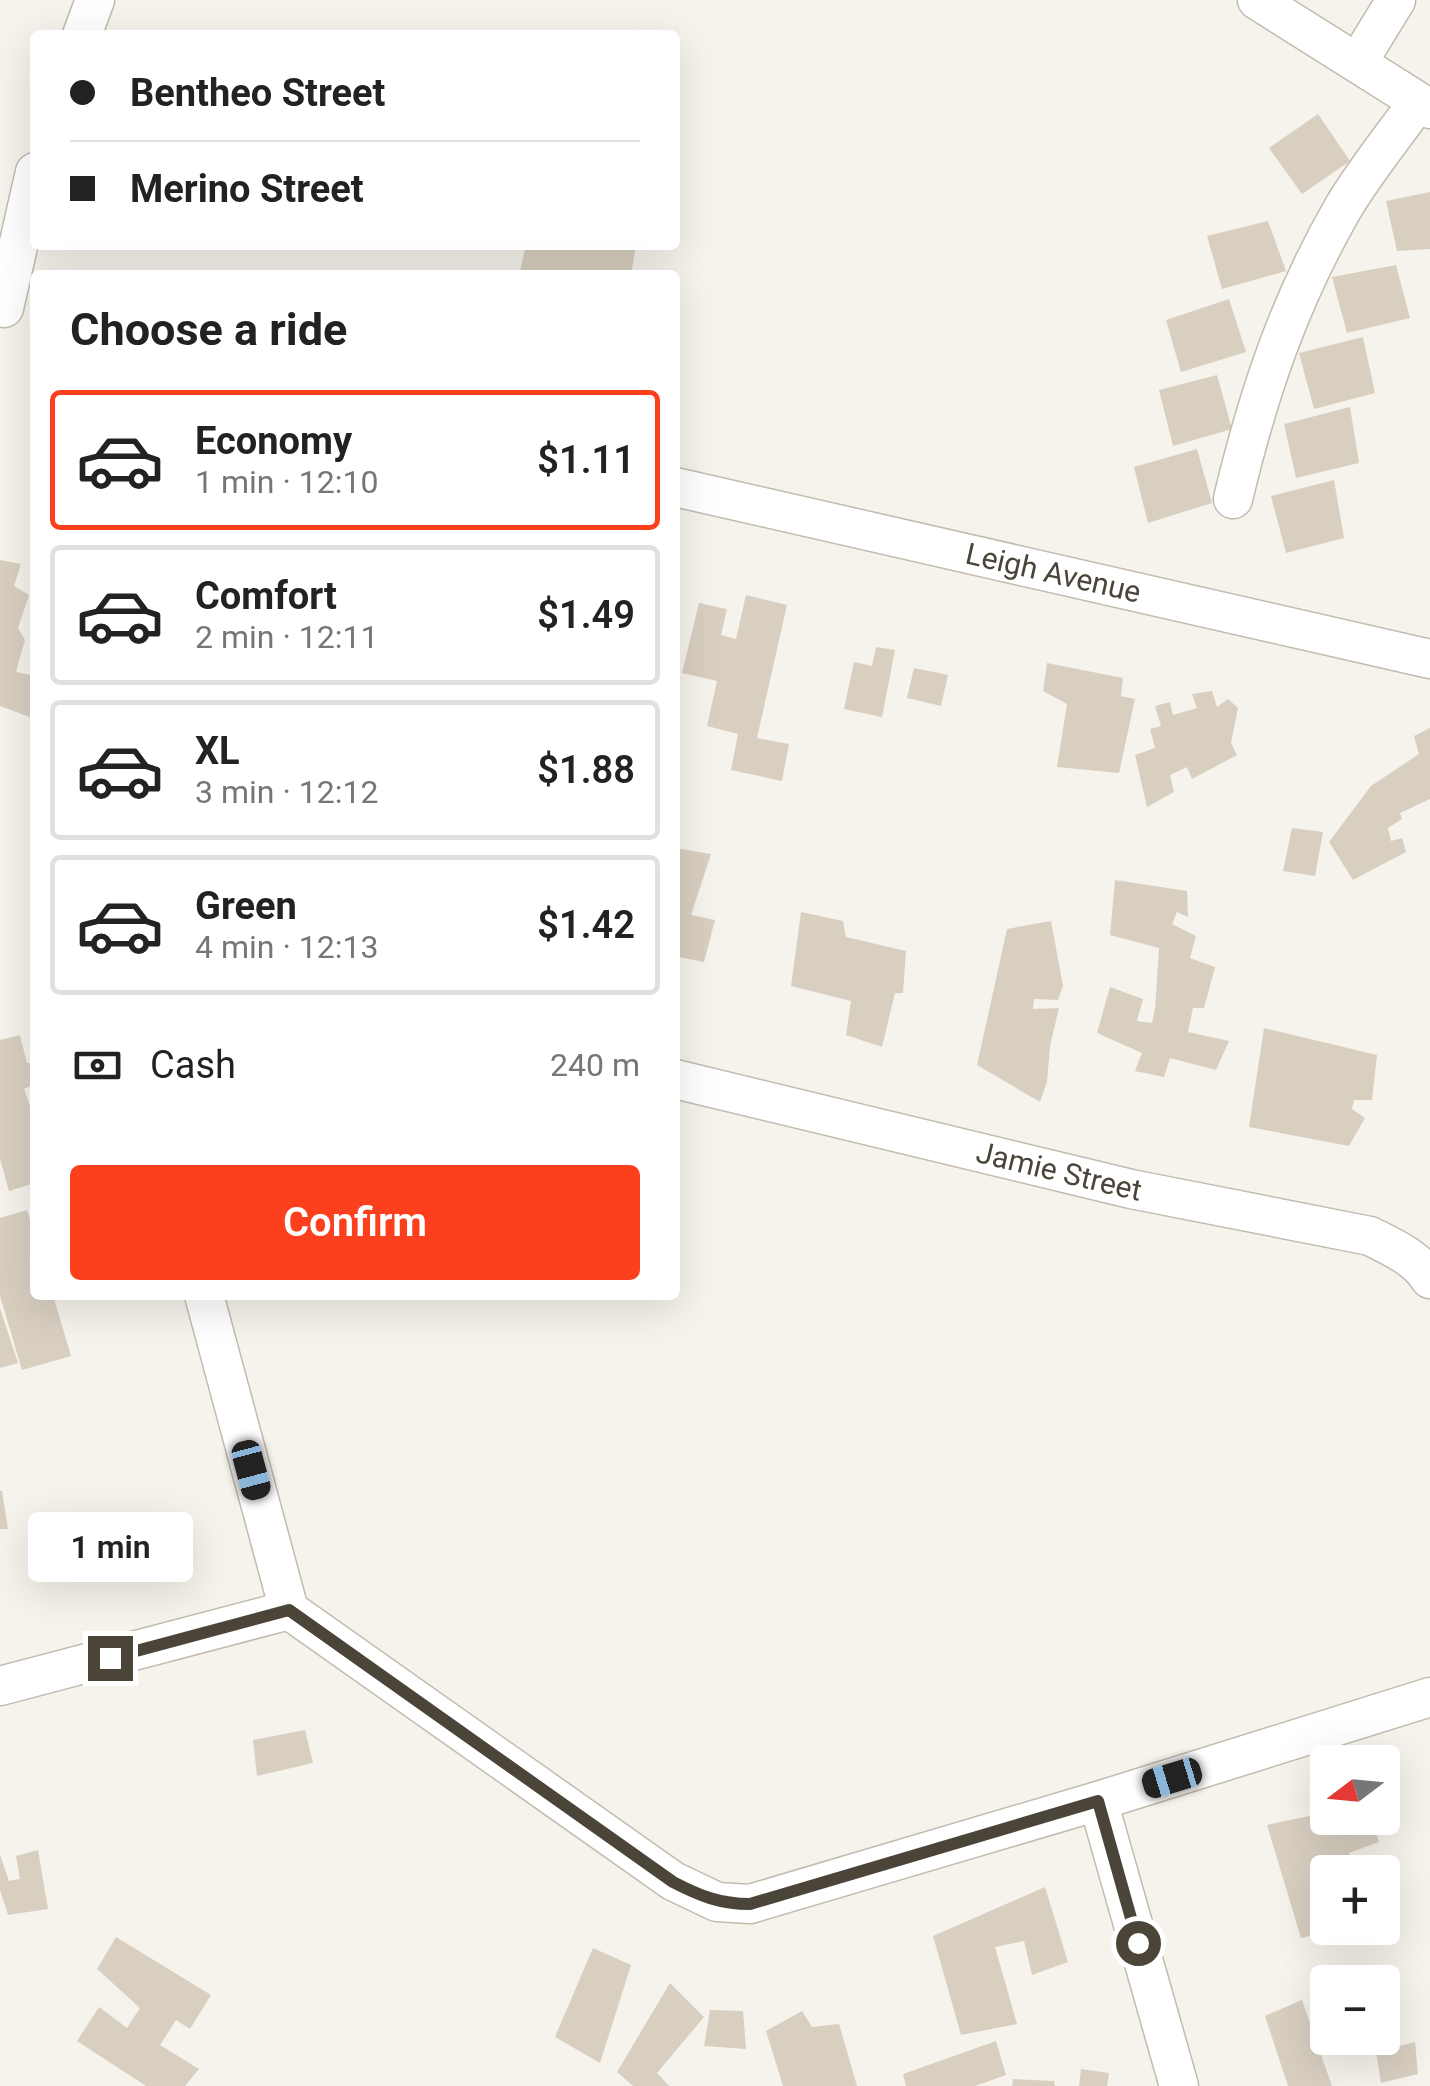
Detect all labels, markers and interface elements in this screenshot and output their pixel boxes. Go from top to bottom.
text: Bentheo Street [130,71,385,115]
text: Merino Street [130,167,364,211]
text: Choose a ride [70,303,347,356]
icon: car [75,415,165,505]
text: Economy [195,419,352,463]
text: $1.11 [537,438,635,482]
text: 1 min · 12:10 [195,463,378,501]
street label: Leigh Avenue [963,536,1144,610]
icon: car [75,570,165,660]
text: Comfort [195,574,337,618]
text: $1.49 [537,593,635,637]
text: 2 min · 12:11 [195,618,378,656]
icon: car [75,725,165,815]
text: XL [195,729,240,773]
text: $1.88 [537,748,635,792]
text: 3 min · 12:12 [195,773,378,811]
icon: car [75,880,165,970]
text: Green [195,884,297,928]
text: $1.42 [537,903,635,947]
text: 4 min · 12:13 [195,928,378,966]
icon: cash [70,1038,125,1093]
text: Cash [150,1043,236,1087]
text: 240 m [550,1046,640,1084]
street label: Jamie Street [973,1134,1145,1208]
button: Confirm [70,1165,640,1280]
car [229,1437,273,1503]
callout: 1 min [28,1513,192,1583]
text: 1 min [70,1528,151,1566]
route end [88,1636,133,1681]
north arrow [1310,1745,1400,1835]
map controls [1310,1745,1400,2055]
car [1139,1755,1205,1801]
button: + [1310,1855,1400,1945]
route start [1116,1921,1161,1966]
button: − [1310,1965,1400,2055]

